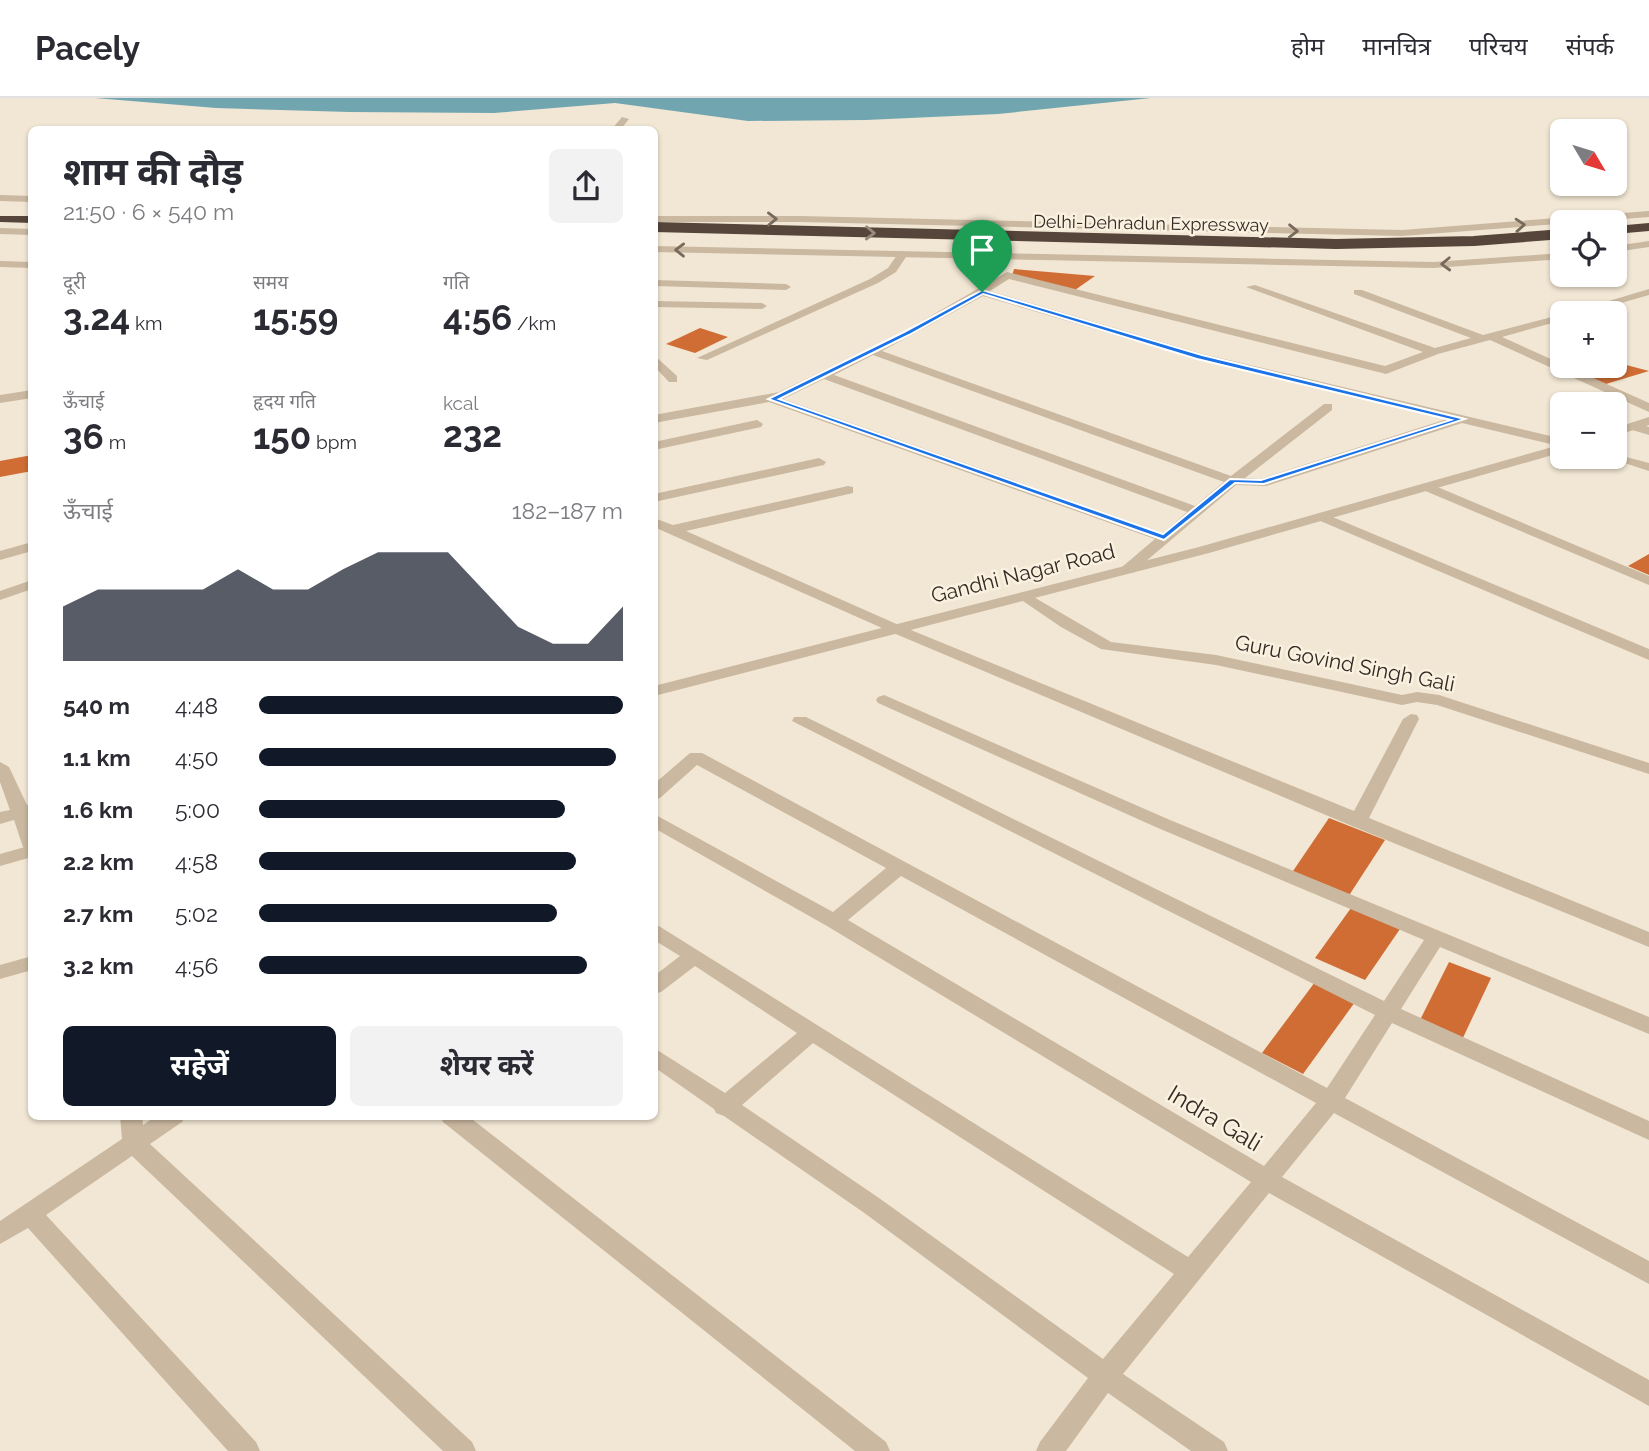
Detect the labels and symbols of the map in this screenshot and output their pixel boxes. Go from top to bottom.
north arrow [1550,119,1628,196]
street label: Delhi-Dehradun Expressway [1033,210,1269,236]
one-way arrow [766,212,777,227]
one-way arrow [1515,218,1526,233]
pin [952,220,1012,292]
one-way arrow [1288,223,1299,239]
one-way arrow [865,225,875,241]
one-way arrow [674,242,685,257]
one-way arrow [1440,257,1451,272]
street label: Gandhi Nagar Road [929,538,1117,608]
street label: Guru Govind Singh Gali [1233,629,1457,697]
street label: Indra Gali [1163,1079,1267,1157]

